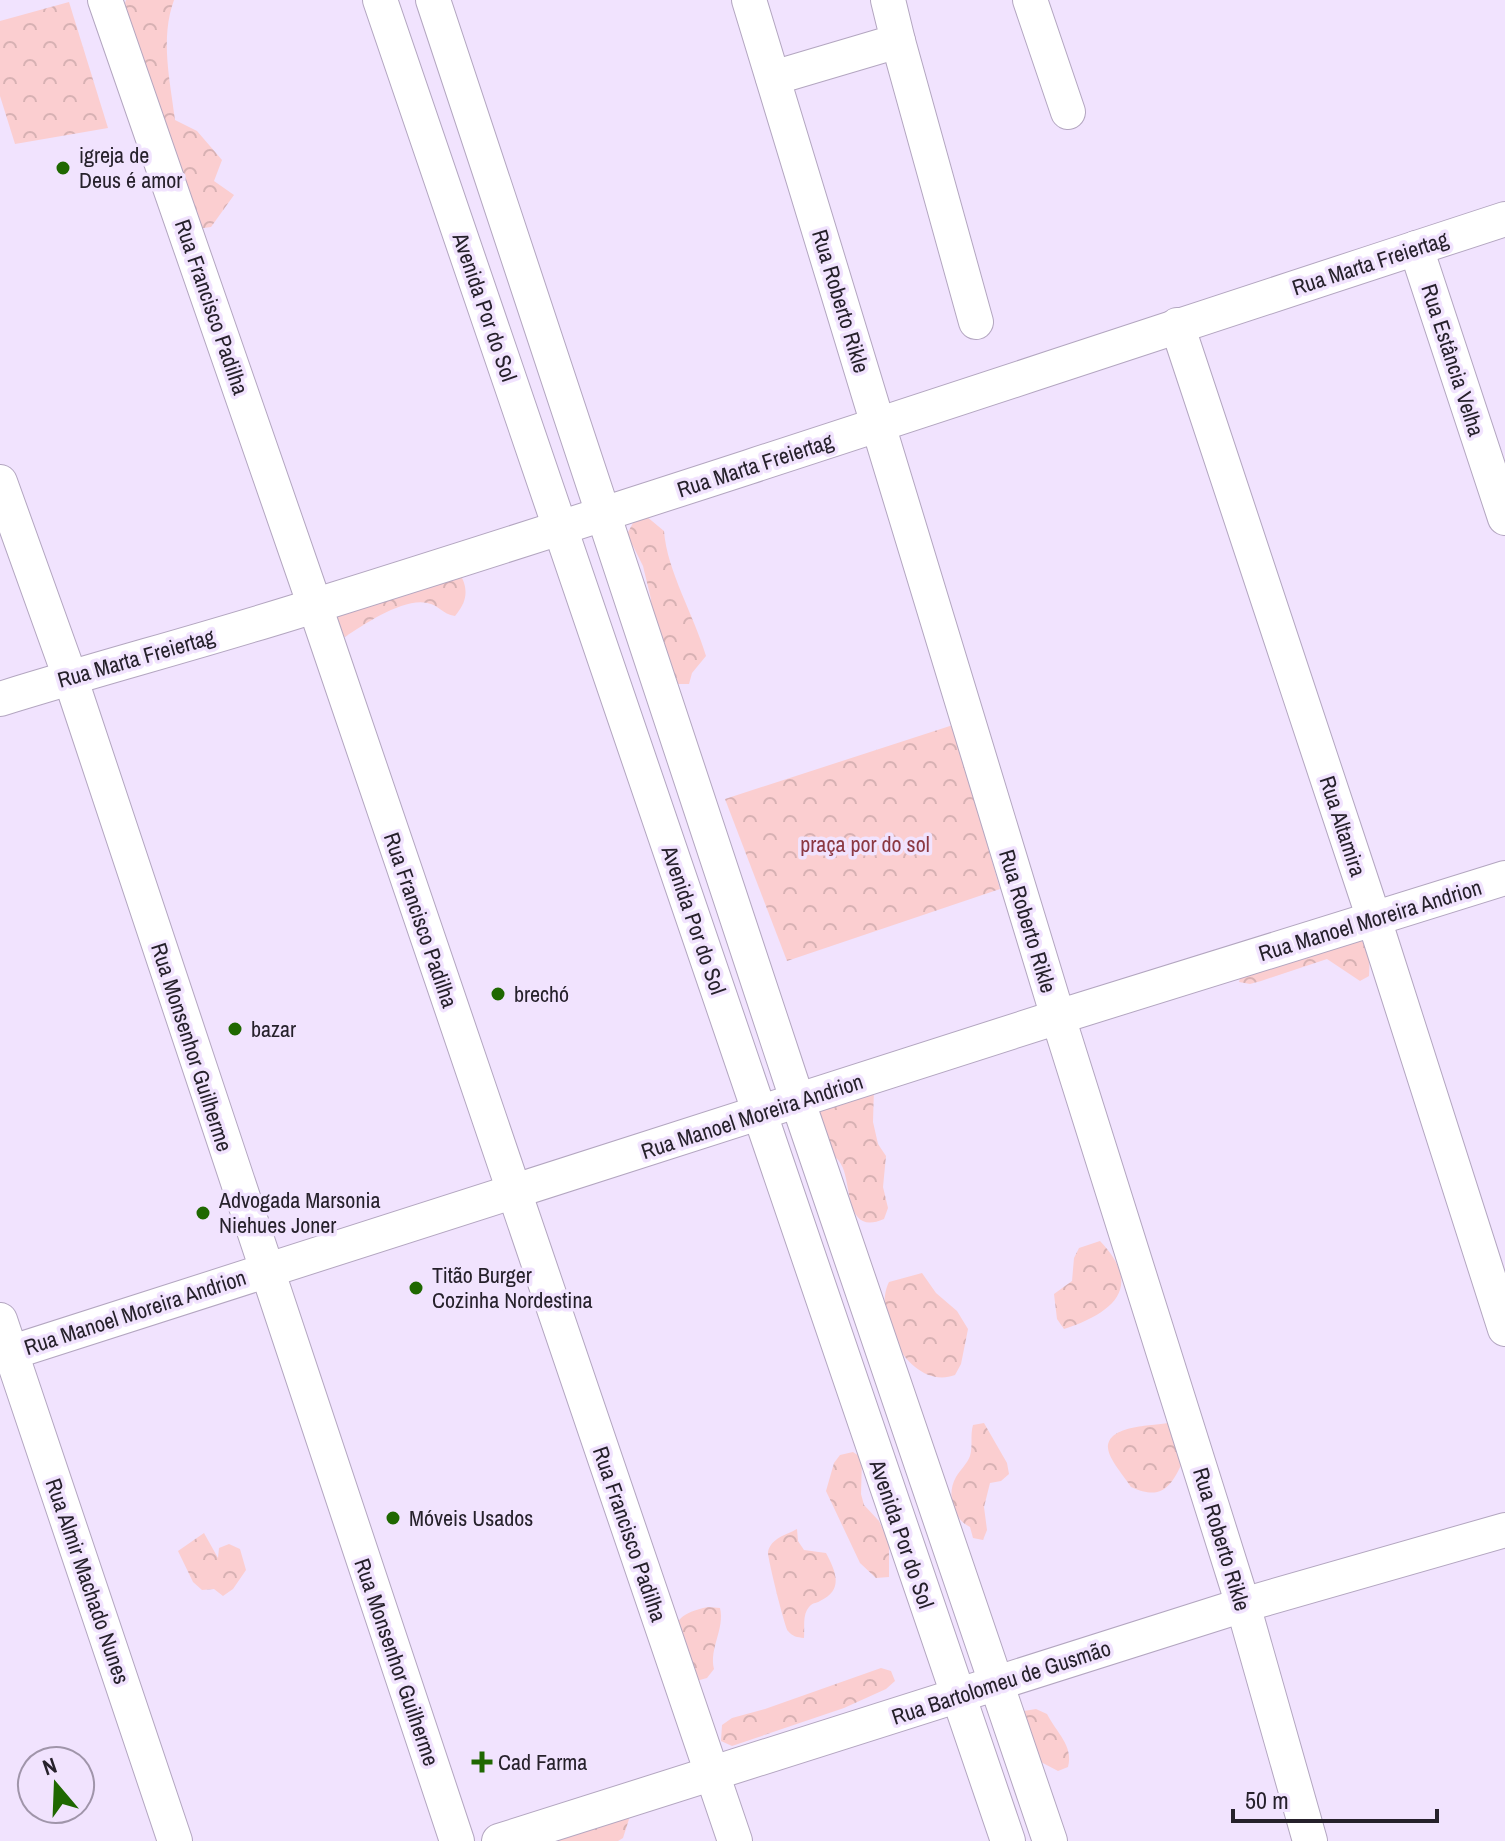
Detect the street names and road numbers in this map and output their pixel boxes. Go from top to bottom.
street label: Rua Francisco Padilha [168,215,256,399]
street label: Rua Marta Freiertag [1288,224,1452,302]
street label: Rua Roberto Rikle [805,226,877,376]
street label: Avenida Por do Sol [445,228,524,385]
street label: Rua Estância Velha [1414,280,1492,440]
street label: Rua Marta Freiertag [673,426,837,504]
street label: Rua Marta Freiertag [54,621,218,695]
street label: Rua Altamira [1313,772,1373,880]
street label: Rua Francisco Padilha [377,828,465,1012]
street label: Avenida Por do Sol [654,841,733,998]
street label: Rua Roberto Rikle [992,846,1064,996]
street label: Rua Manoel Moreira Andrion [1255,872,1485,968]
street label: Rua Monsenhor Guilherme [144,939,240,1155]
street label: Rua Manoel Moreira Andrion [637,1066,867,1166]
street label: Rua Manoel Moreira Andrion [20,1262,250,1362]
street label: Rua Francisco Padilha [586,1442,674,1626]
street label: Avenida Por do Sol [862,1455,941,1612]
street label: Rua Roberto Rikle [1186,1464,1258,1614]
street label: Rua Almir Machado Nunes [39,1474,137,1688]
street label: Rua Monsenhor Guilherme [347,1554,447,1770]
street label: Rua Bartolomeu de Gusmão [888,1632,1114,1732]

